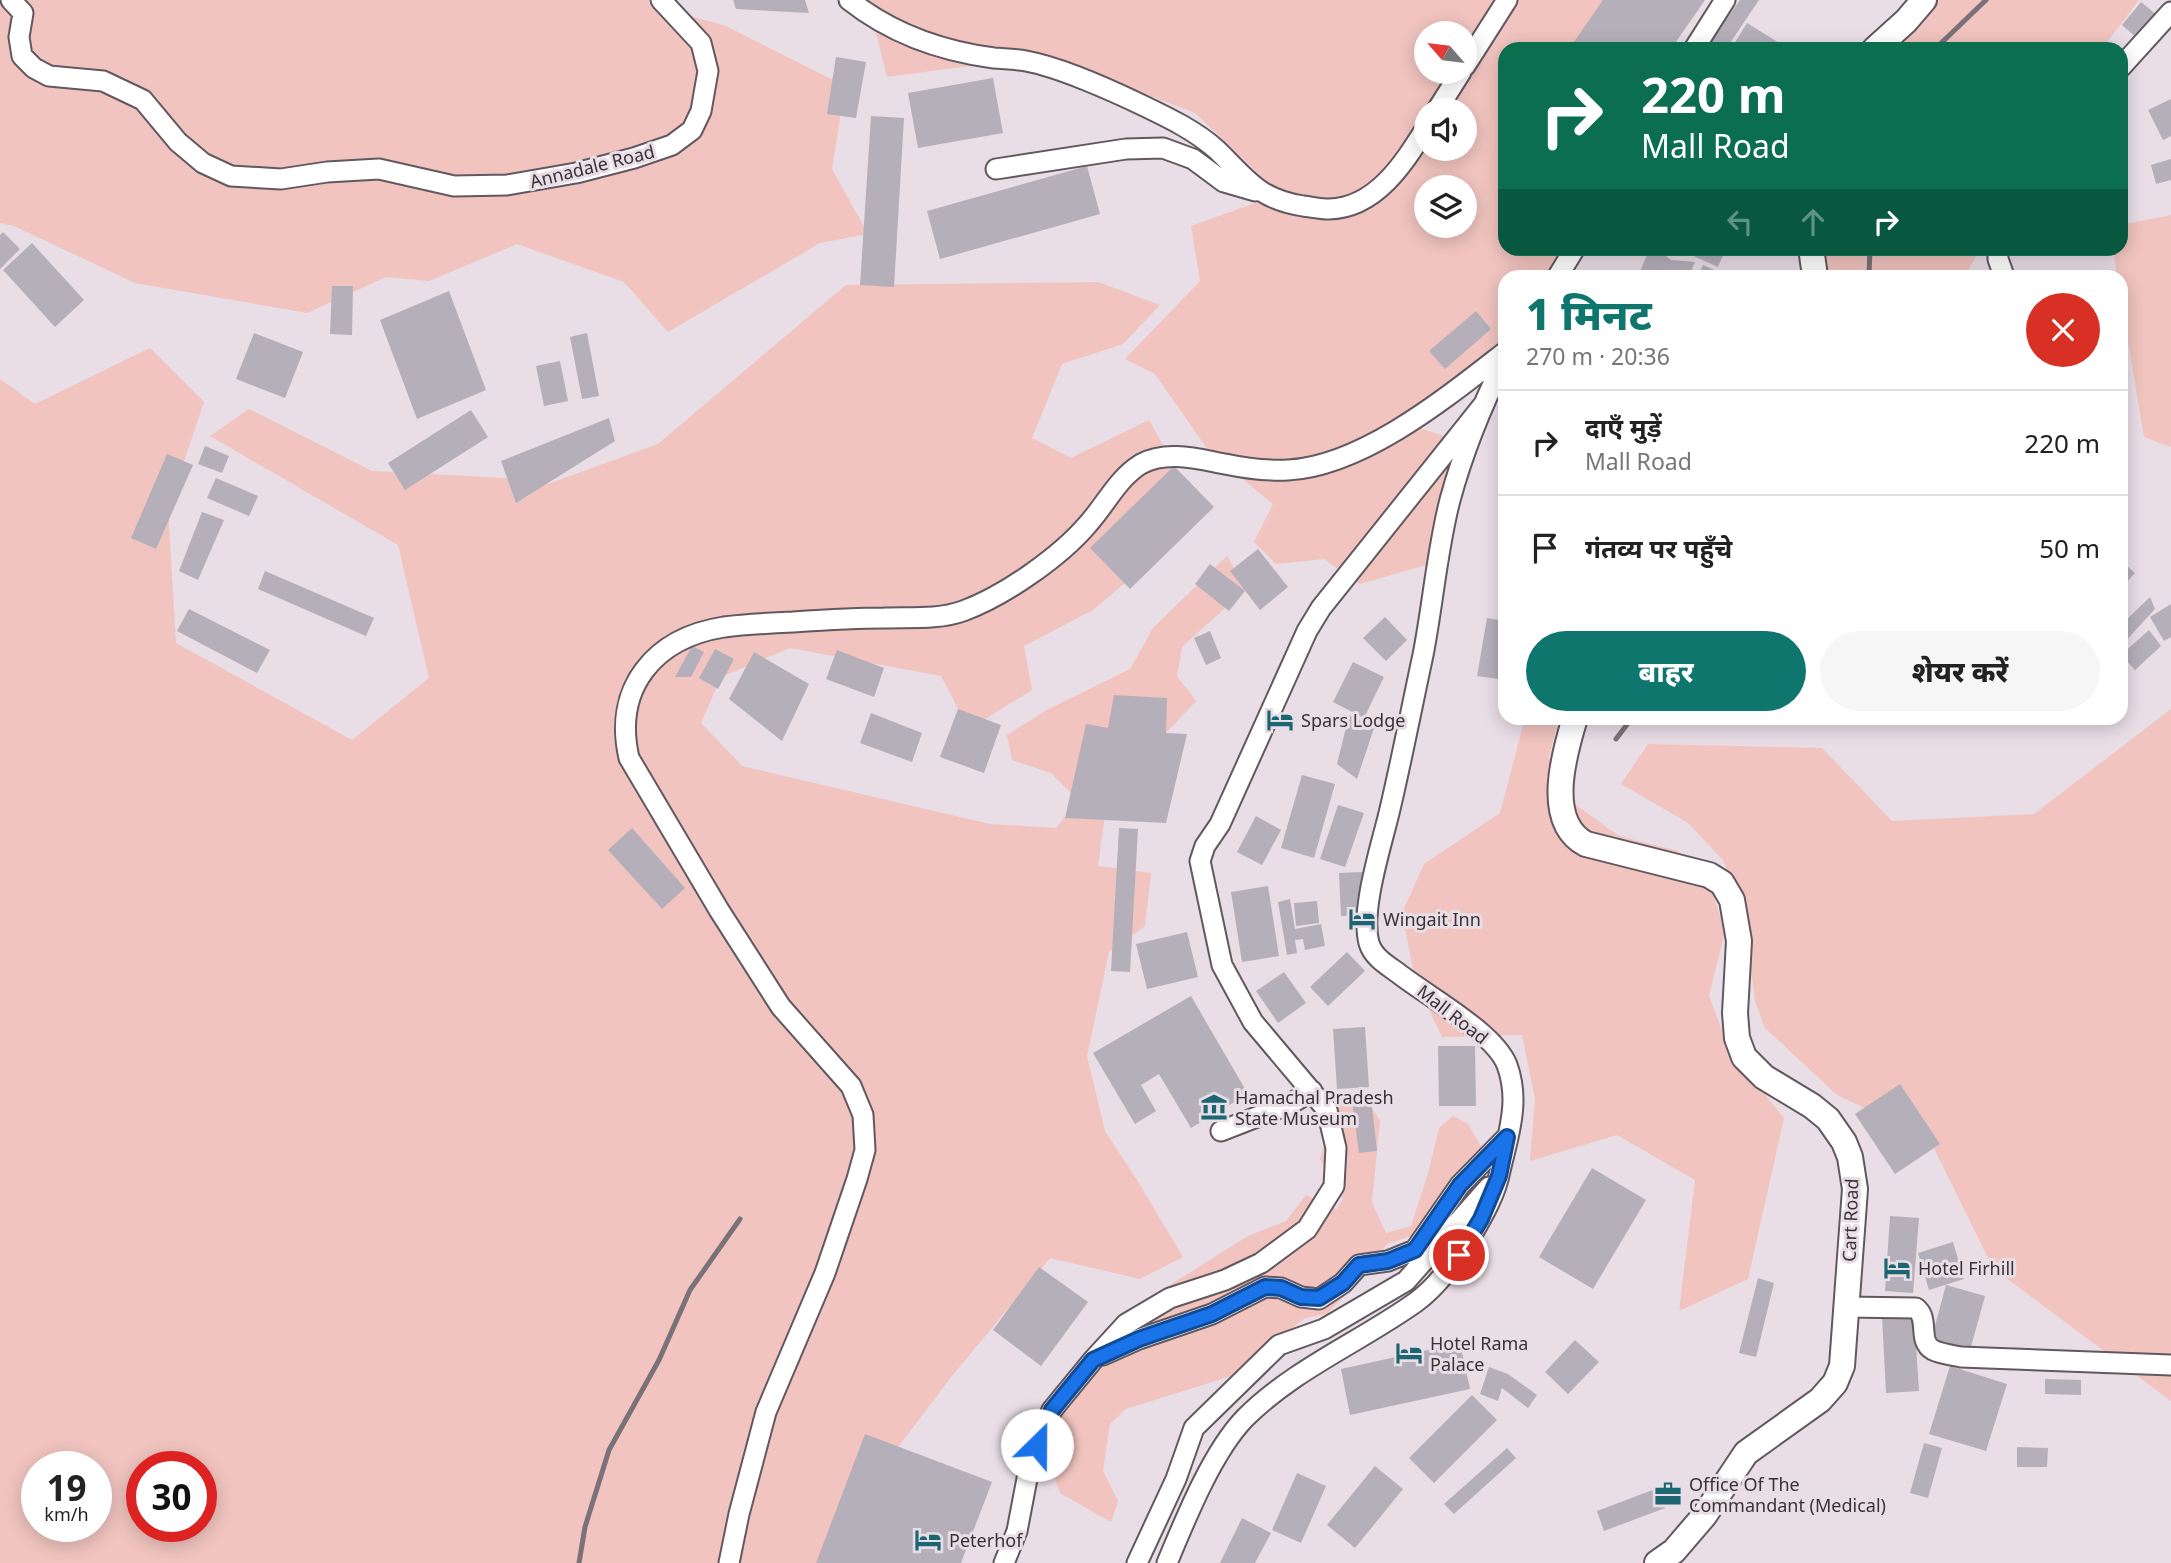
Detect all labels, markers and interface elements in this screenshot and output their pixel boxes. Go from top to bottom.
north arrow [1414,21,1477,84]
map controls [1414,21,1477,238]
text: 220 m [1641,61,1786,127]
icon: right [1526,70,1617,161]
button: sound [1414,98,1477,161]
text: Mall Road [1641,124,1790,167]
street label: Annadale Road [527,139,657,193]
button: layers [1414,175,1477,238]
icon: left [1721,203,1759,241]
icon: ahead [1794,203,1832,241]
icon: right [1867,203,1905,241]
text: 1 मिनट [1526,285,1652,342]
button: close [2026,293,2100,367]
text: 270 m · 20:36 [1526,340,1670,372]
text: दाएँ मुड़ें [1585,409,1662,445]
icon: right [1526,424,1564,462]
text: 220 m [2024,425,2100,461]
text: Mall Road [1585,445,1692,477]
icon: arrive [1526,529,1564,567]
text: गंतव्य पर पहुँचे [1585,530,1732,566]
text: 50 m [2039,530,2100,566]
button: बाहर [1526,631,1806,711]
button: शेयर करें [1820,631,2100,711]
hotel icon: Spars Lodge [1265,705,1295,735]
place label: Spars Lodge [1301,708,1405,732]
hotel icon: Wingait Inn [1347,904,1377,934]
place label: Wingait Inn [1383,907,1481,931]
street label: Mall Road [1413,979,1493,1049]
place label: Hamachal Pradesh State Museum [1235,1085,1394,1130]
museum icon: Hamachal Pradesh State Museum [1199,1092,1229,1122]
street label: Cart Road [1837,1178,1863,1262]
pin [1429,1225,1489,1285]
icon: arrive [1440,1236,1478,1274]
hotel icon: Hotel Firhill [1882,1253,1912,1283]
place label: Hotel Firhill [1918,1256,2015,1280]
place label: Hotel Rama Palace [1430,1331,1528,1376]
hotel icon: Hotel Rama Palace [1394,1338,1424,1368]
position arrow [1000,1408,1074,1482]
speed limit sign: 30 [126,1451,217,1542]
text: 19 [46,1464,87,1511]
place label: Office Of The Commandant (Medical) [1689,1472,1886,1517]
office icon: Office Of The Commandant (Medical) [1653,1479,1683,1509]
text: km/h [44,1502,89,1526]
hotel icon: Peterhof [913,1525,943,1555]
place label: Peterhof [949,1528,1023,1552]

